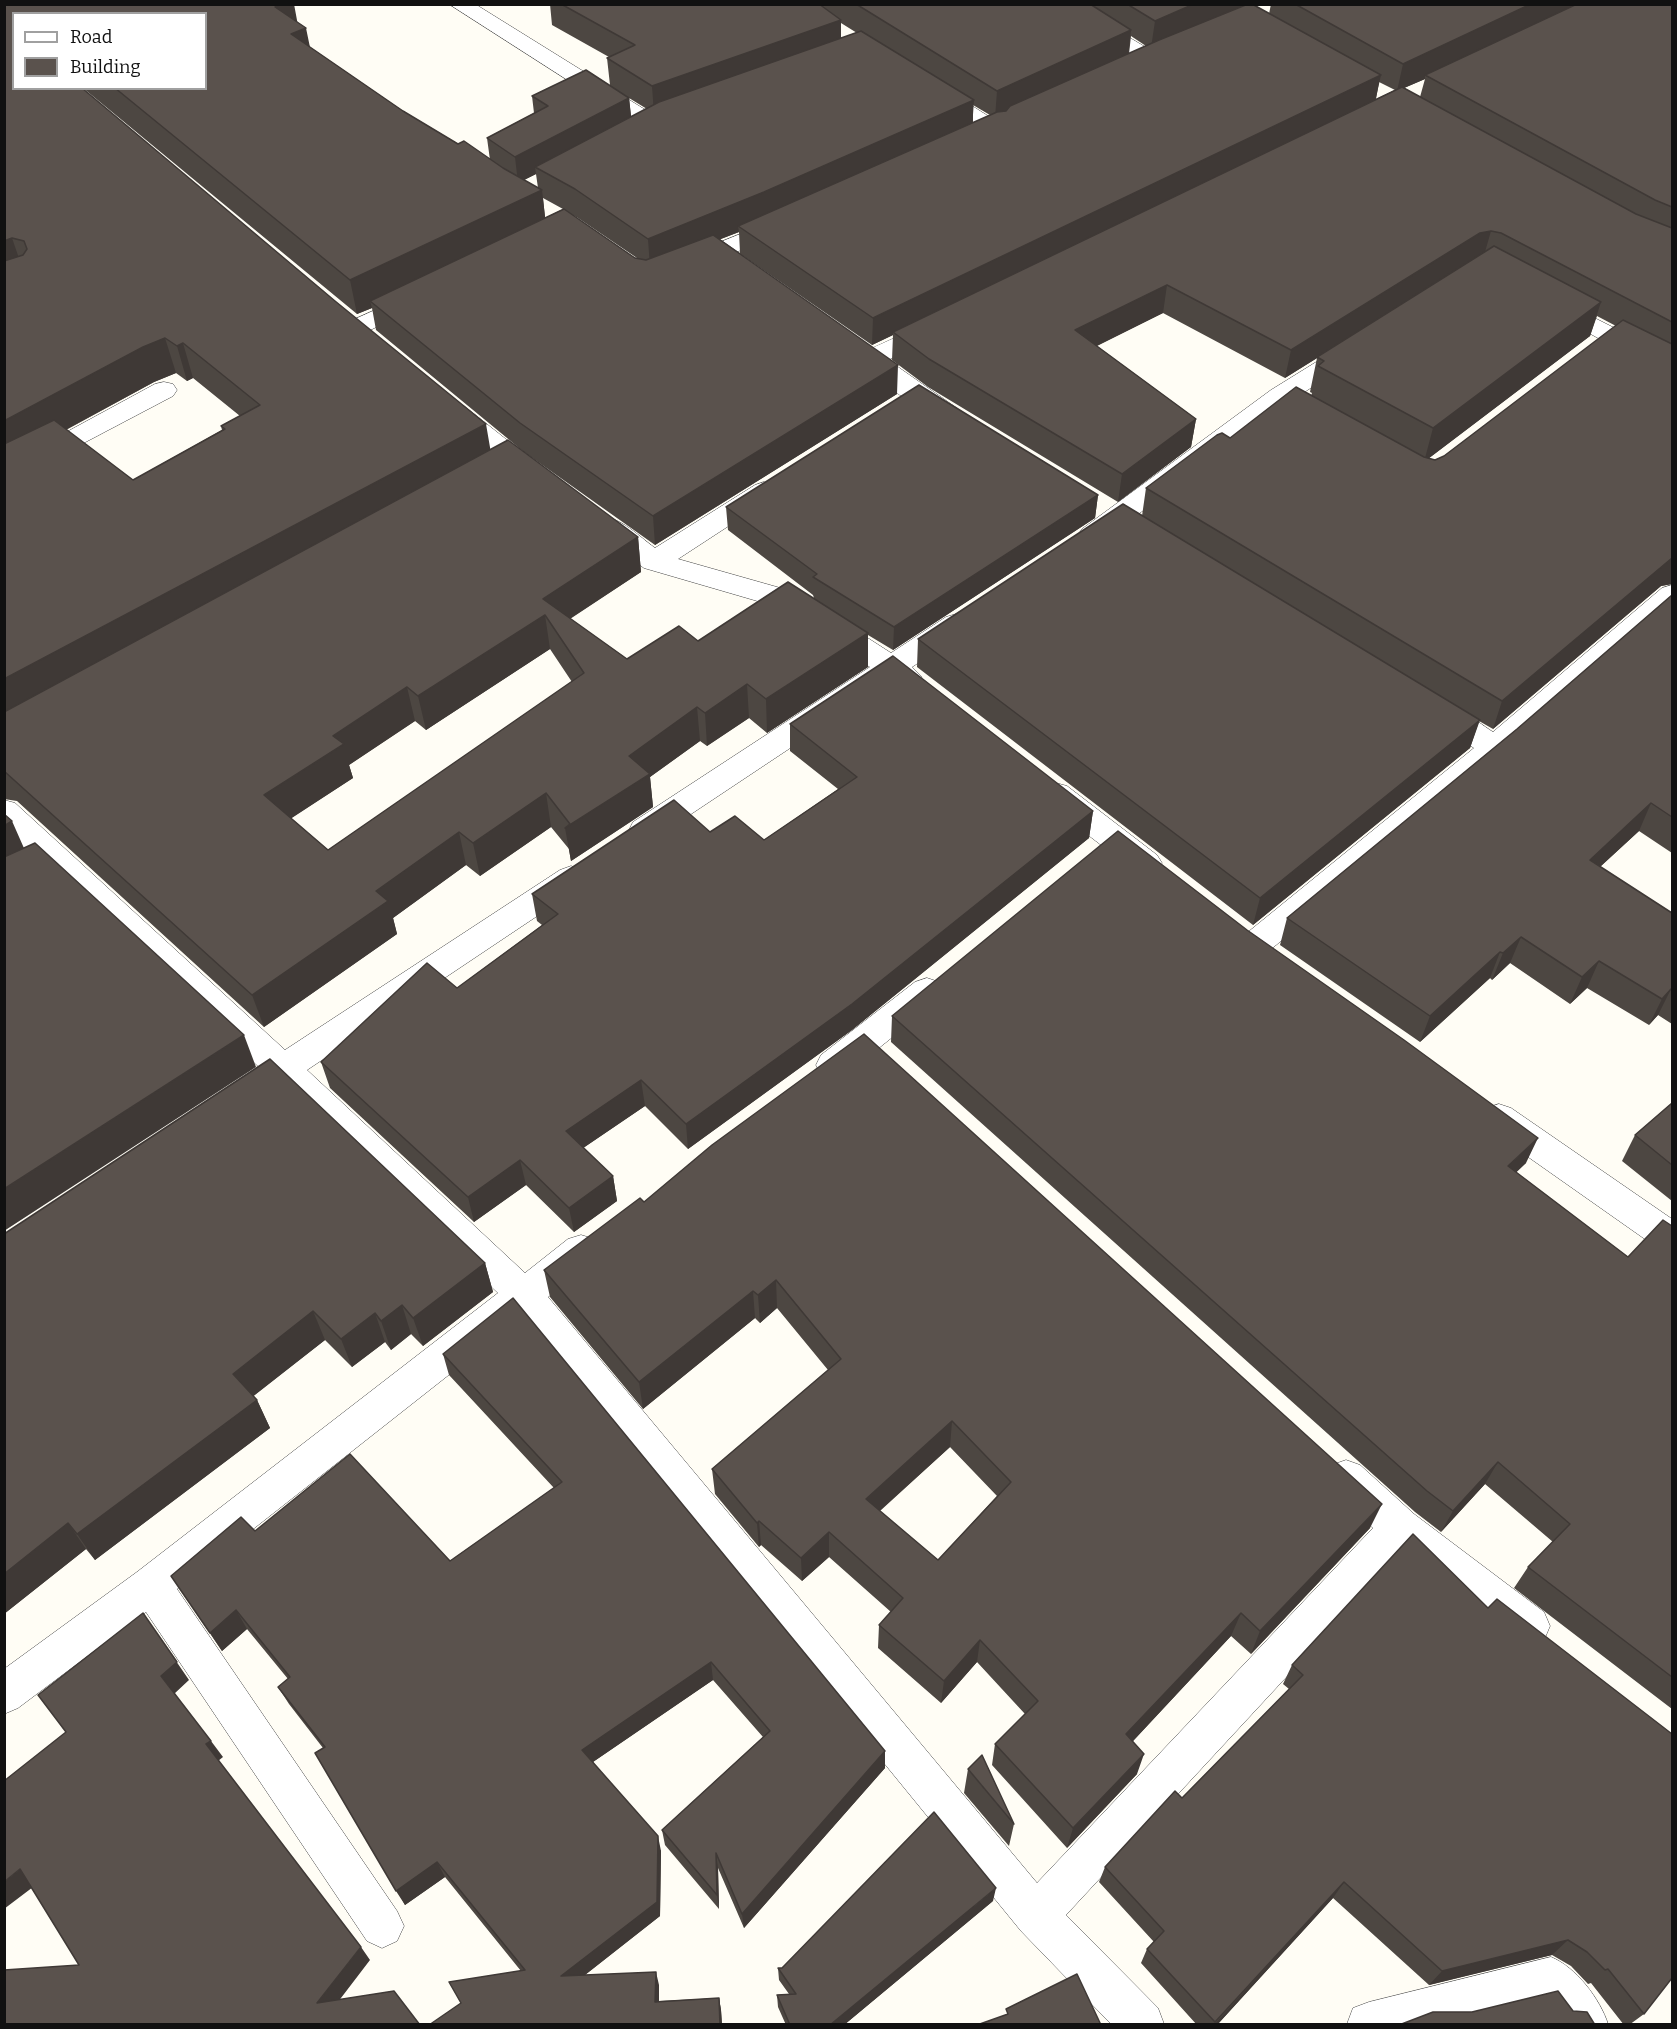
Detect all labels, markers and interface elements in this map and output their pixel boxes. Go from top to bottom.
legend [12,12,207,90]
text: Road [70,26,112,48]
text: Building [70,56,141,78]

